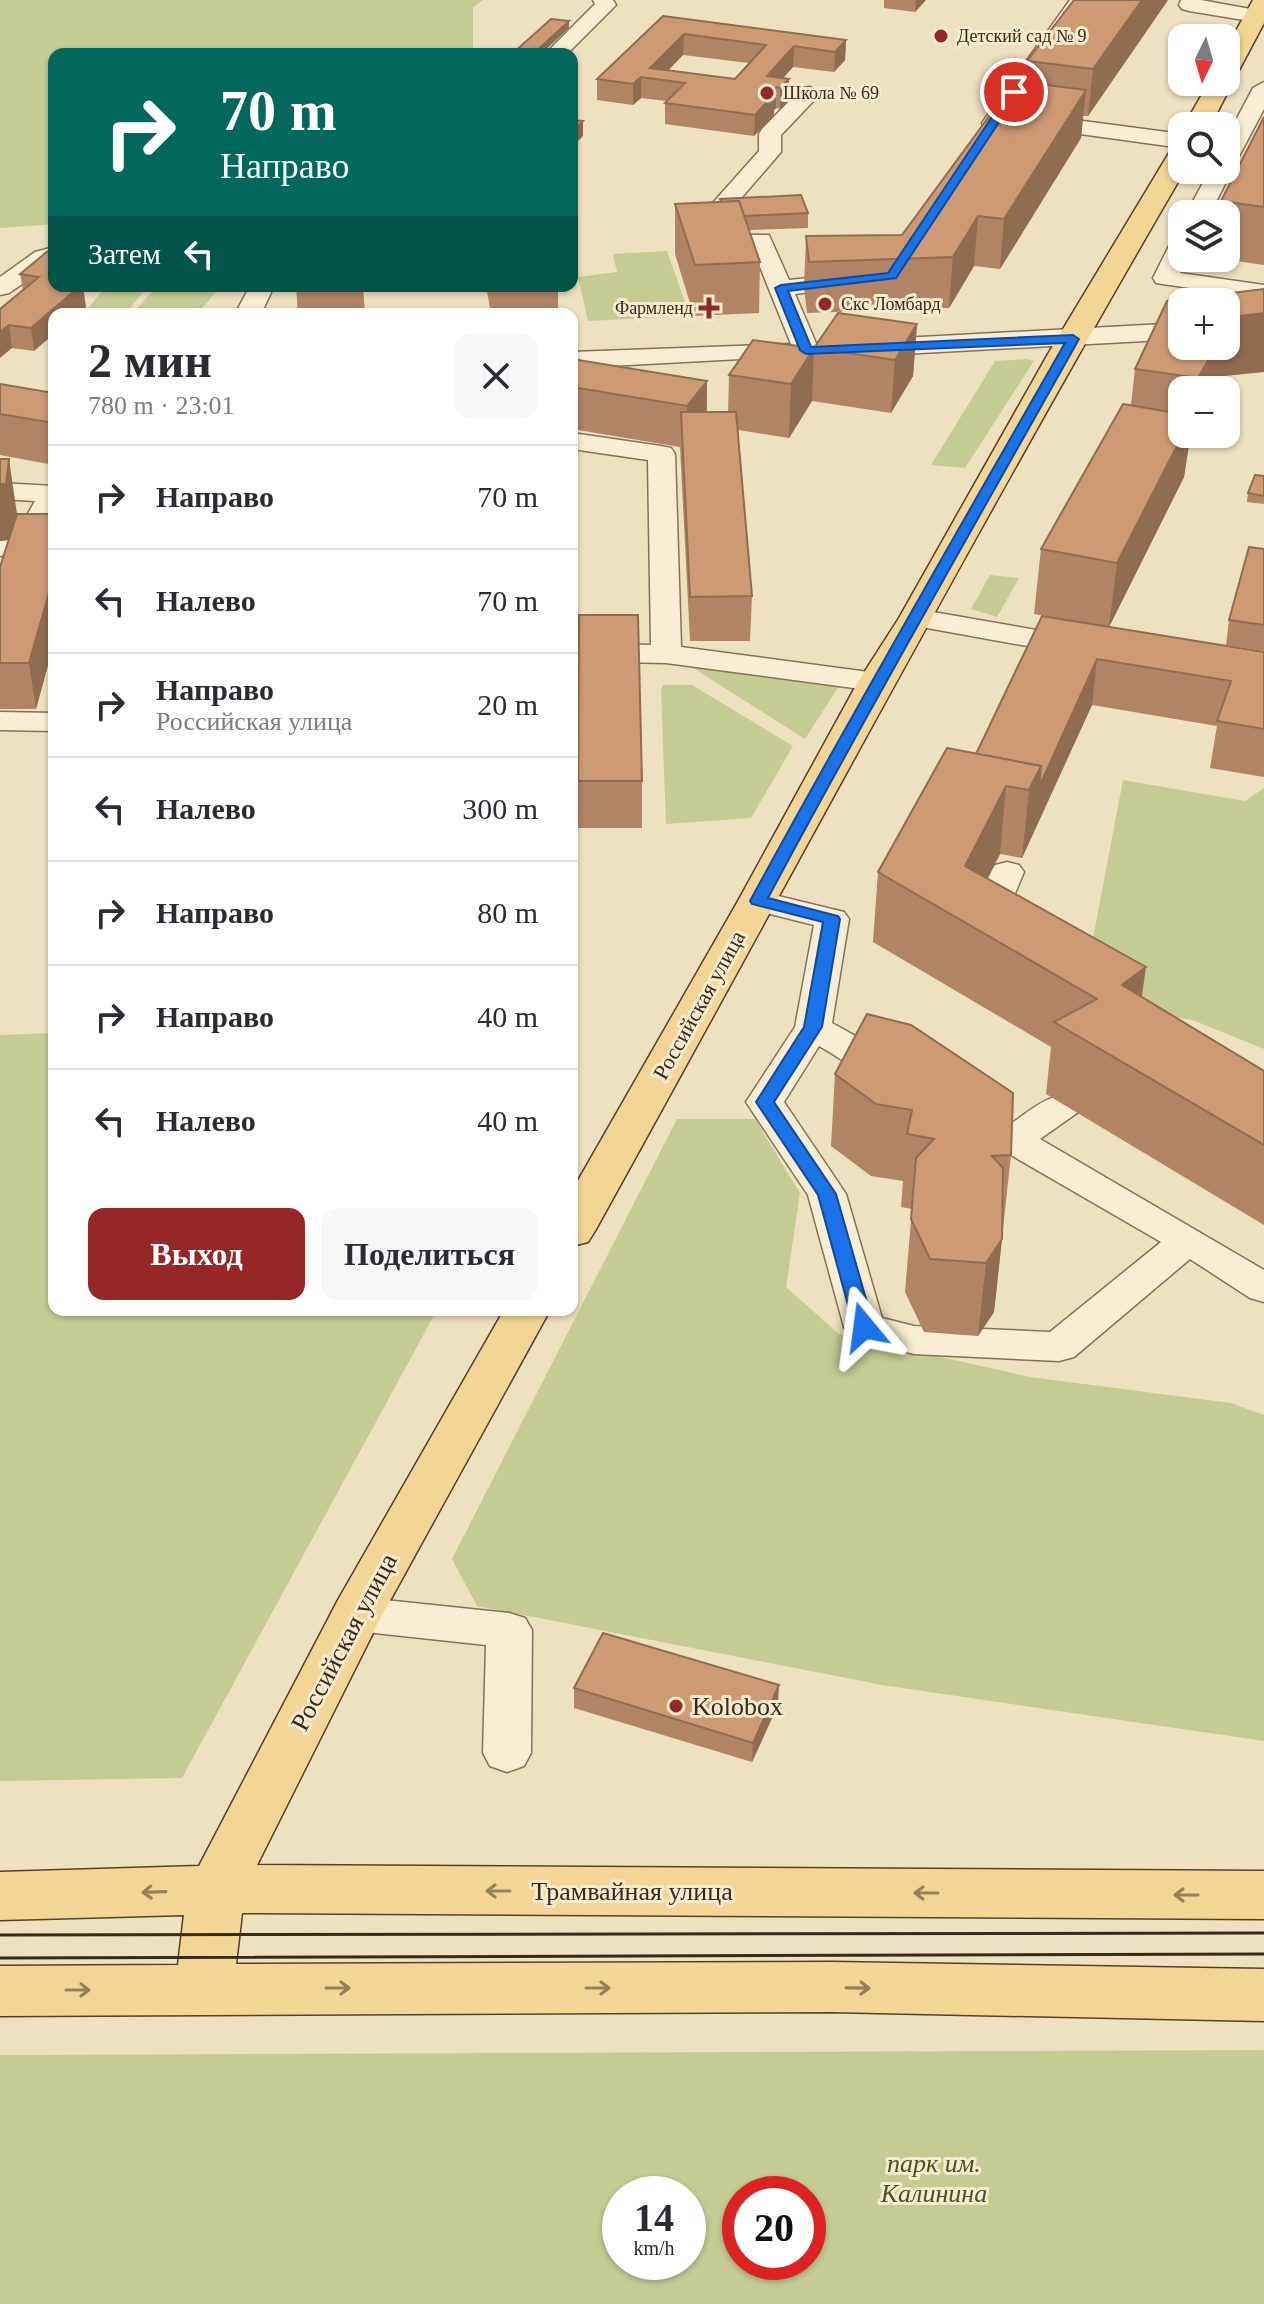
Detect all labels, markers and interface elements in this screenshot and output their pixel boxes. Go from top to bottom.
north arrow [1168,24,1240,96]
map controls [1168,24,1240,448]
place label: Детский сад № 9 [957,26,1087,46]
marker: Детский сад № 9 [932,27,950,45]
pin [980,58,1048,126]
icon: arrive [992,70,1036,114]
icon: right [88,80,192,184]
text: 70 m [220,80,337,142]
place label: Школа № 69 [783,83,879,103]
marker: Школа № 69 [758,84,776,102]
button: search [1168,112,1240,184]
text: Направо [220,146,350,186]
button: layers [1168,200,1240,272]
icon: left [177,232,221,276]
text: Затем [88,237,161,270]
button: + [1168,288,1240,360]
place label: Скс Ломбард [841,294,941,314]
marker: Скс Ломбард [816,295,834,313]
place label: Фармленд [615,298,693,318]
marker: Фармленд [700,299,718,317]
text: 2 мин [88,334,212,387]
button: close [454,334,538,418]
button: − [1168,376,1240,448]
text: 780 m · 23:01 [88,391,235,420]
icon: right [88,475,132,519]
text: Направо [156,480,274,513]
text: 70 m [477,480,538,513]
icon: left [88,579,132,623]
text: Налево [156,584,256,617]
text: 70 m [477,584,538,617]
text: Направо [156,673,274,706]
icon: right [88,683,132,727]
text: 20 m [477,688,538,721]
text: Российская улица [156,707,352,736]
icon: left [88,787,132,831]
text: Налево [156,792,256,825]
text: 300 m [462,792,538,825]
icon: right [88,891,132,935]
text: Направо [156,896,274,929]
text: 80 m [477,896,538,929]
street label: Российская улица [648,926,750,1084]
icon: right [88,995,132,1039]
text: Направо [156,1000,274,1033]
text: 40 m [477,1000,538,1033]
icon: left [88,1099,132,1143]
text: Налево [156,1104,256,1137]
text: 40 m [477,1104,538,1137]
button: Выход [88,1208,305,1300]
button: Поделиться [321,1208,538,1300]
position arrow [822,1285,906,1369]
street label: Российская улица [285,1548,403,1735]
place label: Kolobox [692,1692,783,1721]
marker: Kolobox [667,1697,685,1715]
street label: Трамвайная улица [531,1877,733,1906]
one-way arrow [485,1883,512,1899]
one-way arrow [141,1884,168,1900]
one-way arrow [913,1885,940,1901]
one-way arrow [1173,1887,1200,1902]
one-way arrow [324,1980,351,1996]
one-way arrow [584,1980,611,1996]
one-way arrow [844,1980,871,1995]
one-way arrow [64,1982,91,1998]
park label: парк им. Калинина [880,2149,987,2208]
speed limit sign: 20 [722,2176,826,2280]
text: 14 [634,2195,674,2240]
text: km/h [633,2237,675,2259]

